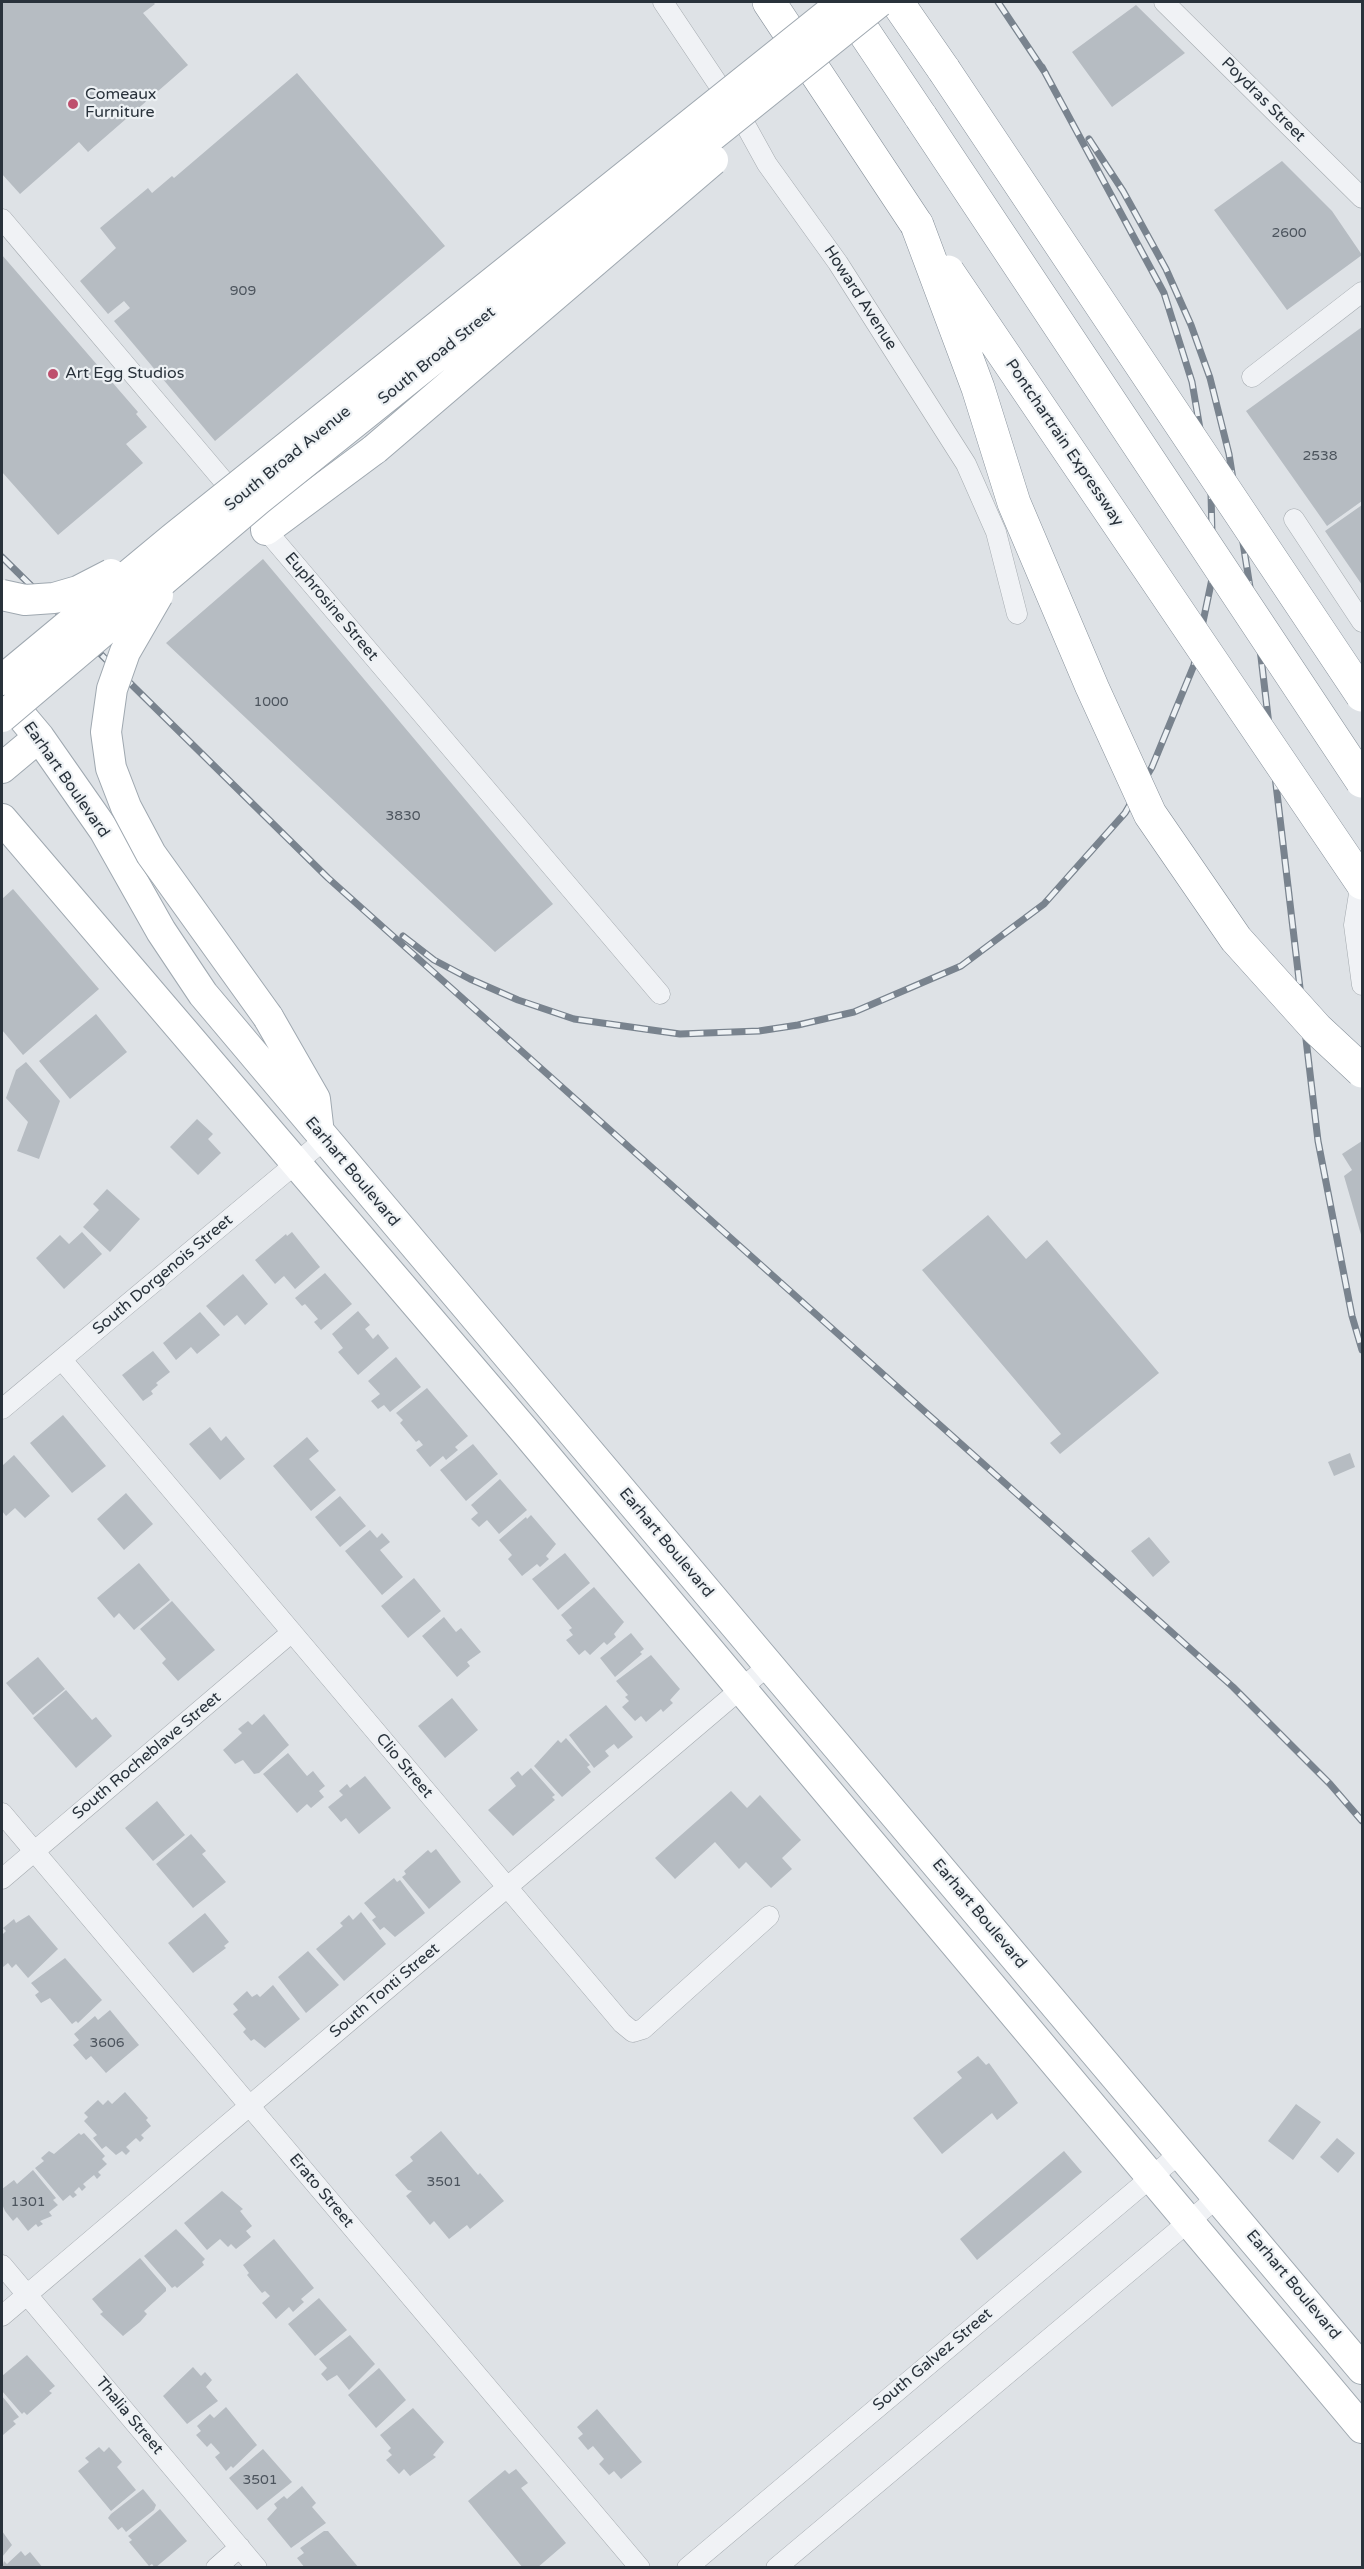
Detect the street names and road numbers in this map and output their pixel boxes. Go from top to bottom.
street label: Poydras Street [1217,54,1309,146]
street label: Howard Avenue [819,242,901,354]
street label: South Broad Street [375,303,499,409]
street label: Pontchartrain Expressway [1001,356,1127,530]
street label: South Broad Avenue [221,402,355,516]
street label: Euphrosine Street [280,549,382,665]
street label: Earhart Boulevard [19,718,113,842]
street label: Earhart Boulevard [301,1113,403,1231]
street label: South Dorgenois Street [89,1211,237,1339]
street label: Earhart Boulevard [615,1484,717,1602]
street label: South Rocheblave Street [69,1688,225,1824]
street label: Clio Street [371,1730,437,1802]
street label: Earhart Boulevard [928,1855,1030,1973]
street label: South Tonti Street [326,1940,444,2042]
street label: Erato Street [285,2150,357,2232]
street label: Earhart Boulevard [1242,2226,1344,2344]
street label: South Galvez Street [869,2305,997,2415]
street label: Thalia Street [91,2373,167,2459]

